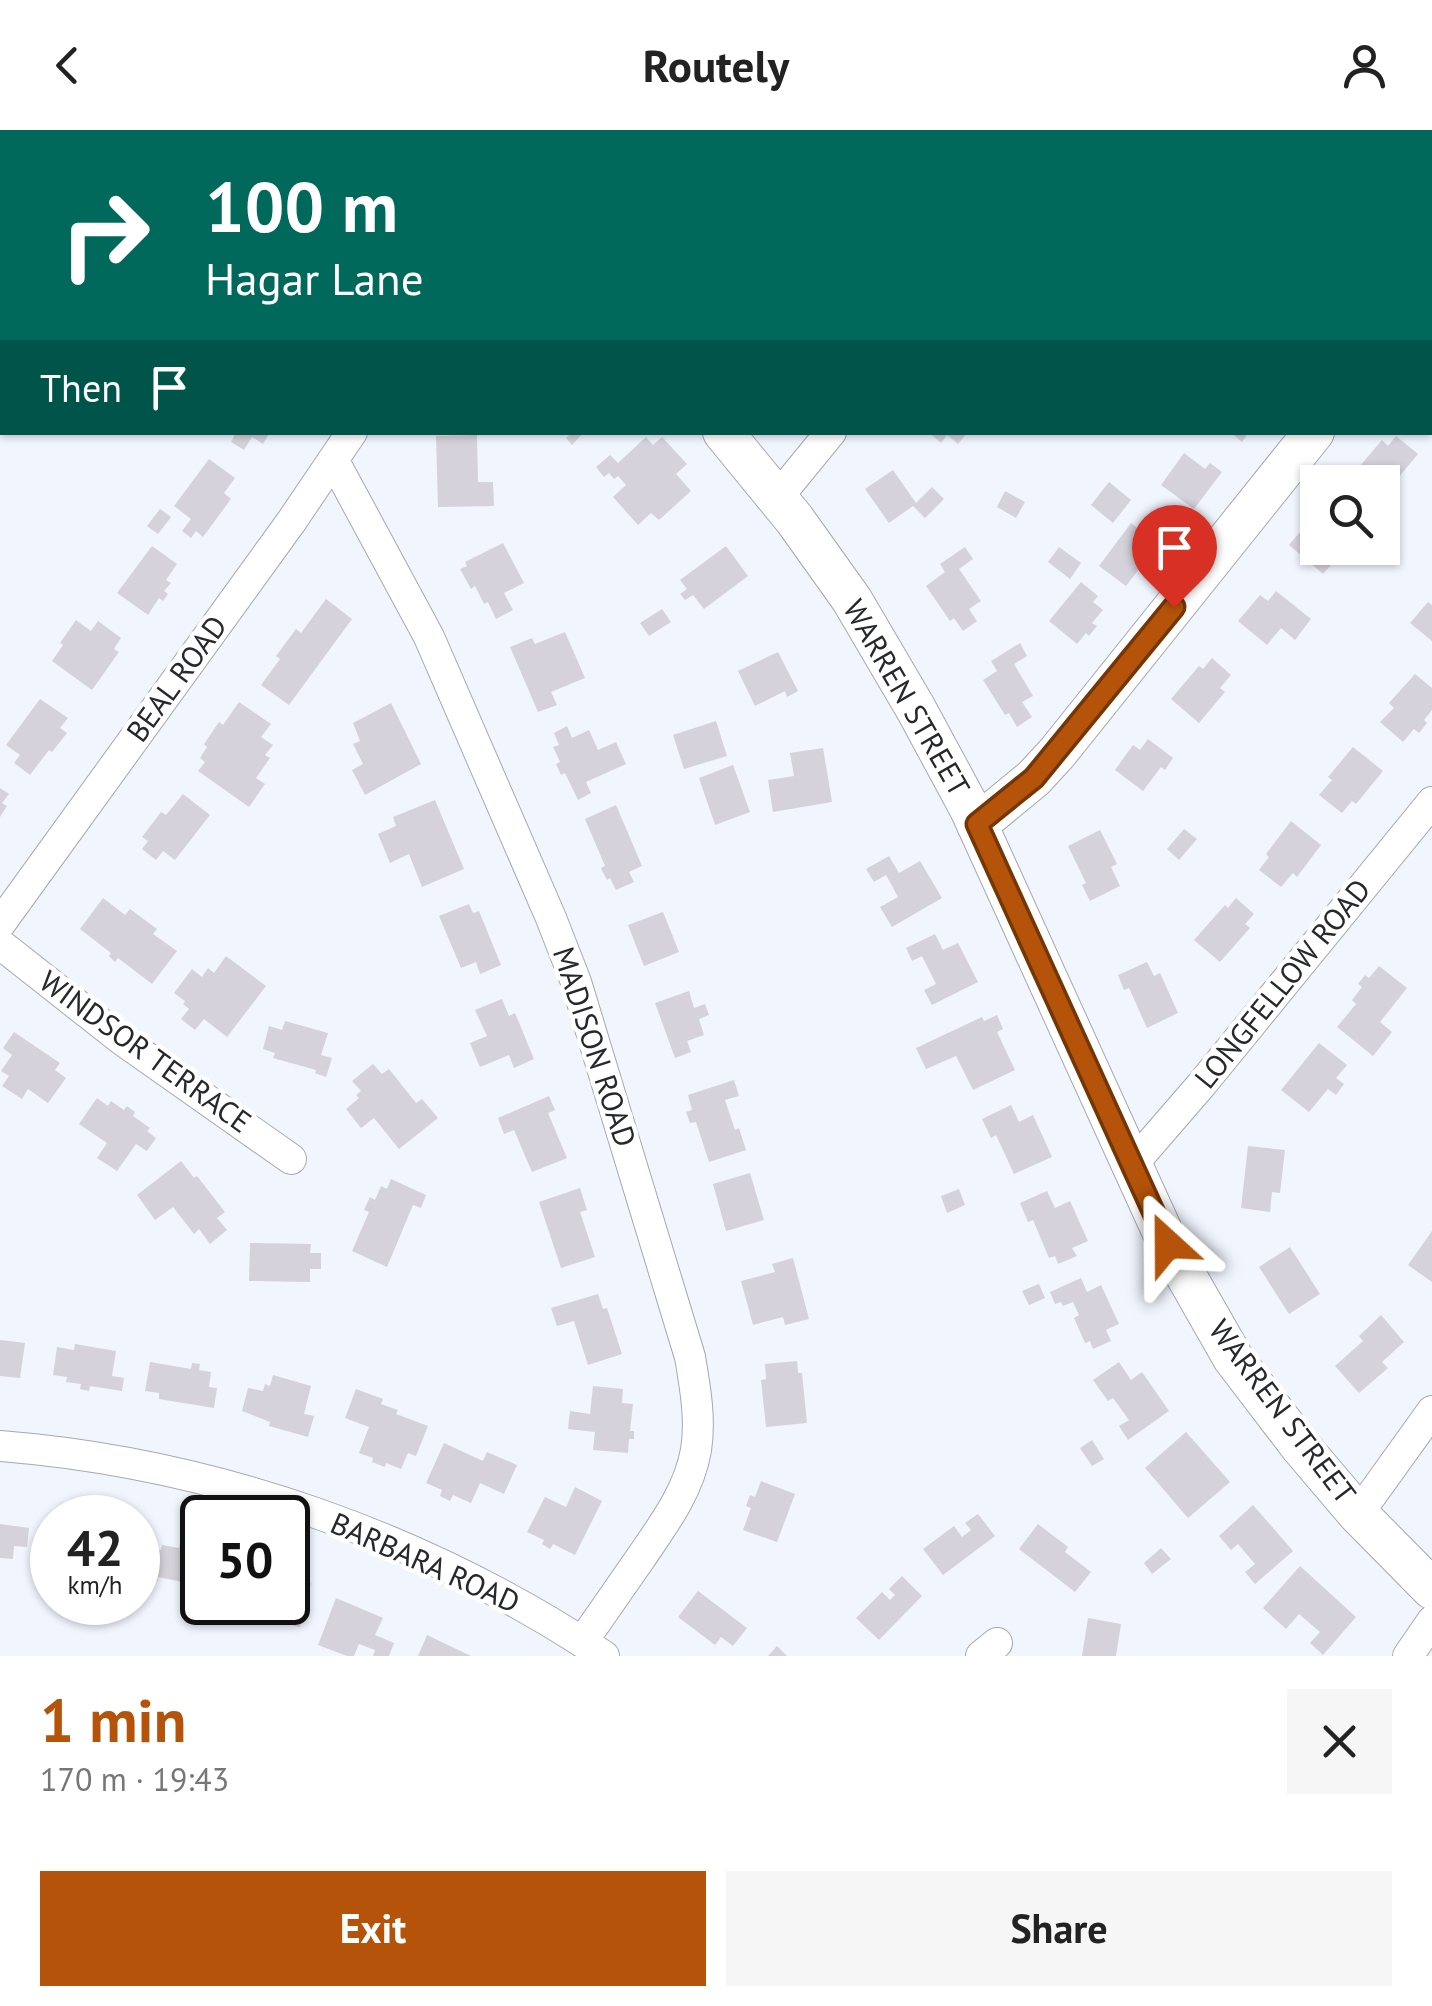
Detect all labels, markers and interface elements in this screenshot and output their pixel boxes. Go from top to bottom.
text: Routely [643,36,789,94]
icon: back [40,38,95,93]
icon: person [1337,38,1392,93]
text: 100 m [205,161,398,251]
icon: right [40,170,170,300]
text: Hagar Lane [205,249,424,307]
icon: arrive [142,360,197,415]
text: Then [40,363,122,412]
map controls [1300,465,1400,565]
button: search [1300,465,1400,565]
pin [1132,505,1217,608]
icon: arrive [1147,520,1202,575]
street label: WARREN STREET [835,592,980,803]
street label: BEAL ROAD [117,607,235,749]
street label: LONGFELLOW ROAD [1185,870,1378,1096]
street label: MADISON ROAD [545,942,646,1151]
street label: WINDSOR TERRACE [32,961,259,1141]
position arrow [1116,1192,1220,1296]
street label: WARREN STREET [1201,1311,1365,1511]
speed limit sign: 50 [180,1495,310,1625]
street label: BARBARA ROAD [325,1503,526,1621]
text: 42 [67,1515,123,1580]
text: km/h [68,1569,122,1601]
text: 1 min [40,1681,186,1759]
button: close [1287,1689,1392,1794]
text: 170 m · 19:43 [40,1758,229,1800]
button: Exit [40,1871,706,1986]
button: Share [726,1871,1392,1986]

